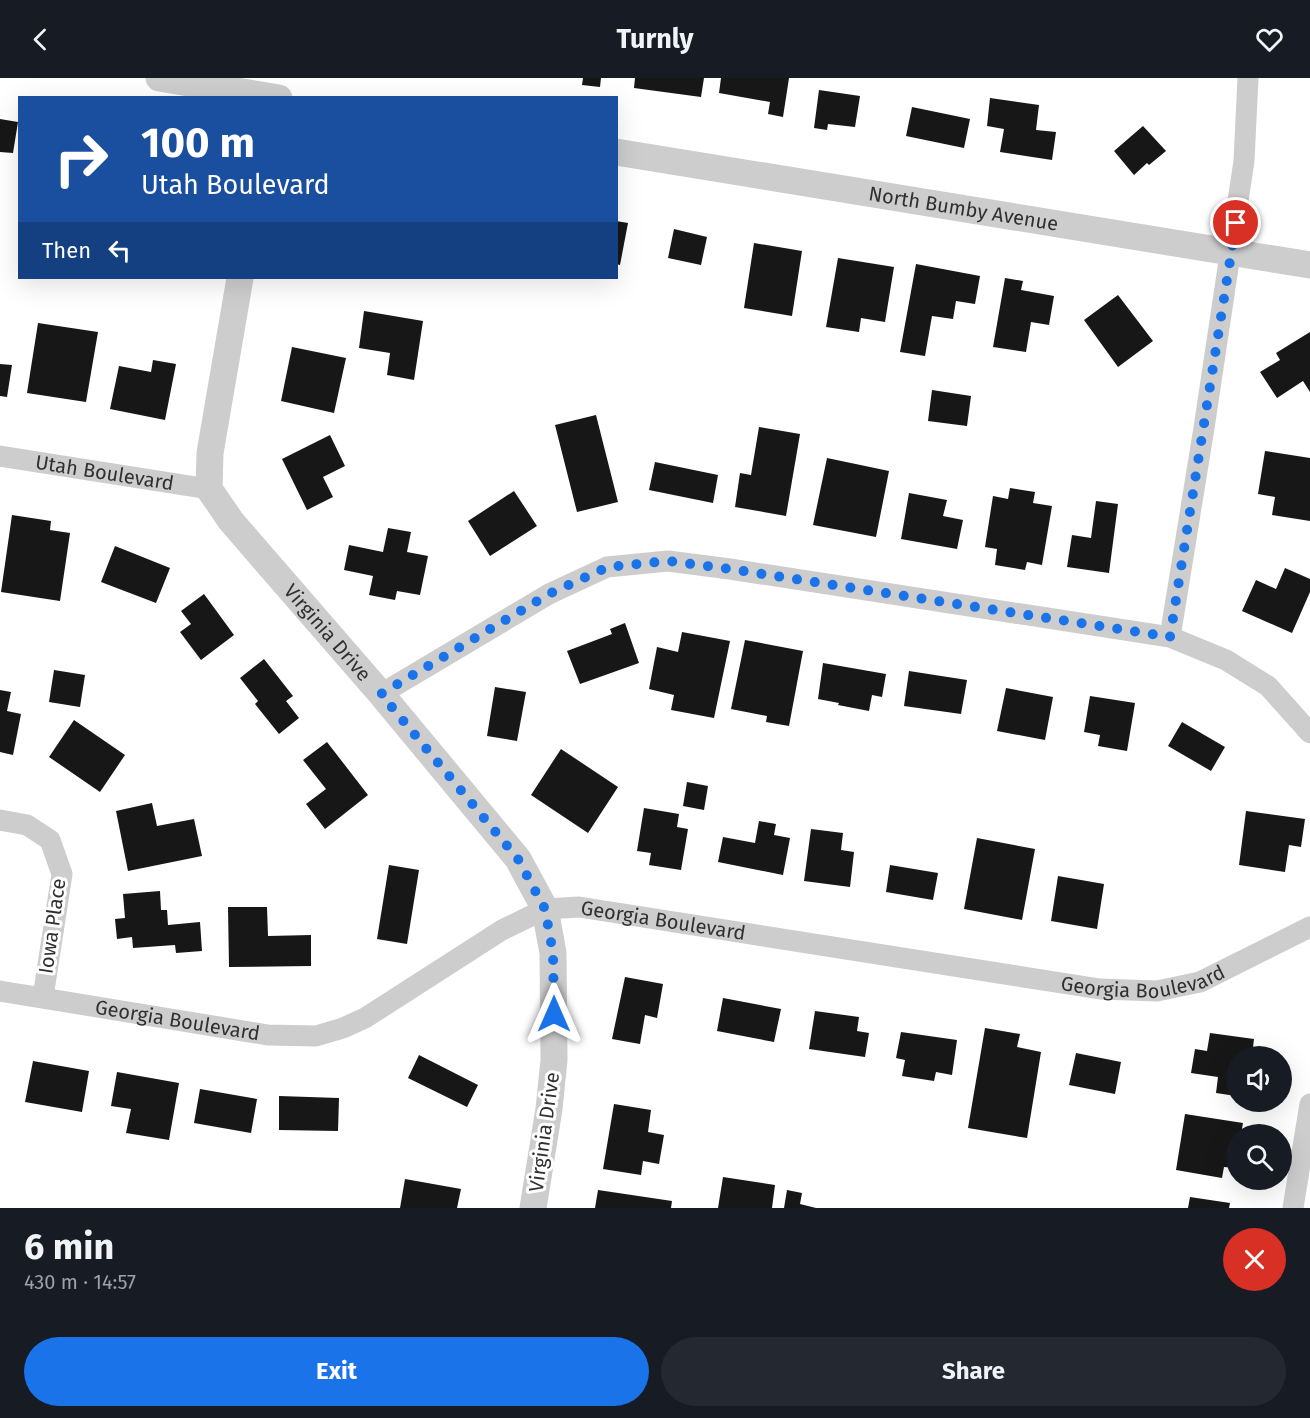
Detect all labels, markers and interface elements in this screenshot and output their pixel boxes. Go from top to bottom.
icon: back [24,23,57,56]
text: Turnly [616,23,694,55]
icon: heart [1253,23,1286,56]
text: 100 m [141,118,255,168]
icon: right [42,120,120,198]
text: Utah Boulevard [141,169,330,201]
street label: North Bumby Avenue [867,181,1060,236]
pin [1210,197,1261,248]
icon: arrive [1219,206,1252,239]
icon: left [103,234,136,267]
text: Then [42,237,91,264]
street label: Utah Boulevard [34,450,176,495]
street label: Virginia Drive [279,579,376,686]
street label: Iowa Place [33,877,71,975]
street label: Georgia Boulevard [579,895,747,945]
street label: Georgia Boulevard [1059,960,1229,1003]
position arrow [522,982,586,1046]
street label: Georgia Boulevard [94,995,262,1045]
map controls [1226,1046,1292,1190]
button: sound [1226,1046,1292,1112]
street label: Virginia Drive [524,1071,564,1193]
button: search [1226,1124,1292,1190]
text: 6 min [24,1225,114,1269]
button: close [1223,1228,1286,1291]
text: 430 m · 14:57 [24,1270,136,1294]
button: Exit [24,1337,649,1406]
button: Share [661,1337,1286,1406]

